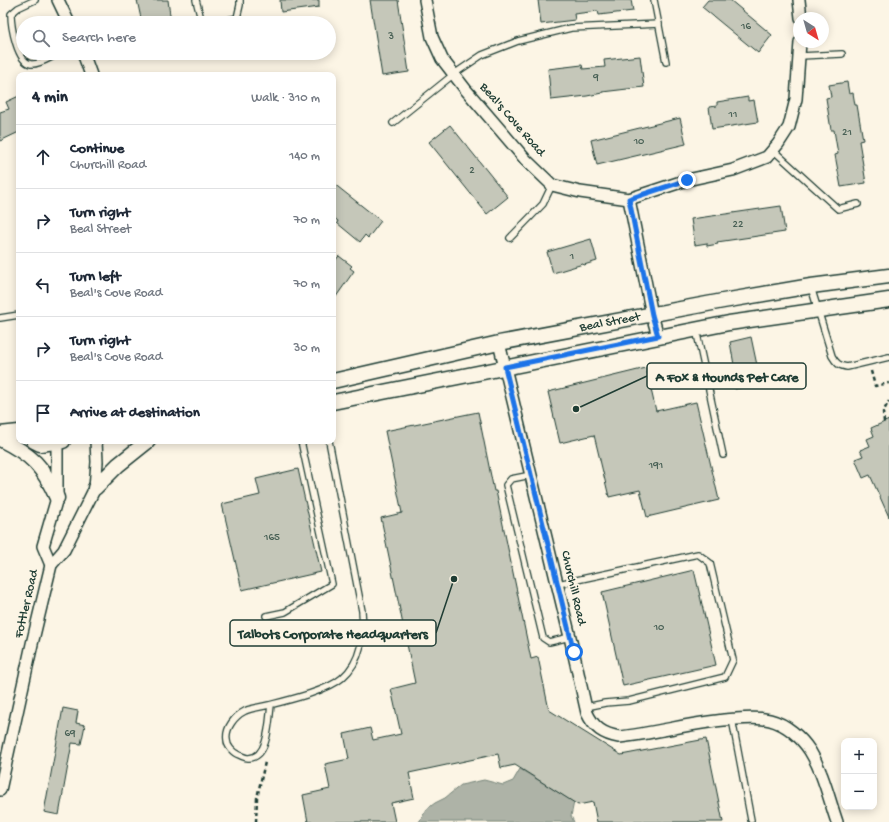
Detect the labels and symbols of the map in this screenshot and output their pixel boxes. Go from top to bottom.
north arrow [793,12,829,48]
house number: 16 [740,21,751,33]
house number: 3 [387,31,394,43]
house number: 9 [592,72,599,84]
street label: Beal's Cove Road [475,79,549,161]
house number: 11 [728,109,737,121]
house number: 21 [842,127,852,139]
house number: 10 [633,136,644,148]
house number: 2 [469,165,475,177]
route end [678,171,696,189]
house number: 22 [733,219,744,231]
house number: 1 [569,251,574,263]
street label: Beal Street [577,309,643,335]
callout: A Fox & Hounds Pet Care [647,363,806,389]
text: A Fox & Hounds Pet Care [654,370,799,387]
house number: 191 [648,460,663,472]
house number: 165 [263,532,280,544]
street label: Churchill Road [557,549,589,628]
street label: Fottler Road [12,567,42,641]
callout: Talbots Corporate Headquarters [230,620,436,646]
house number: 10 [653,622,664,634]
text: Talbots Corporate Headquarters [237,627,429,644]
route start [565,643,583,661]
house number: 69 [64,728,76,740]

